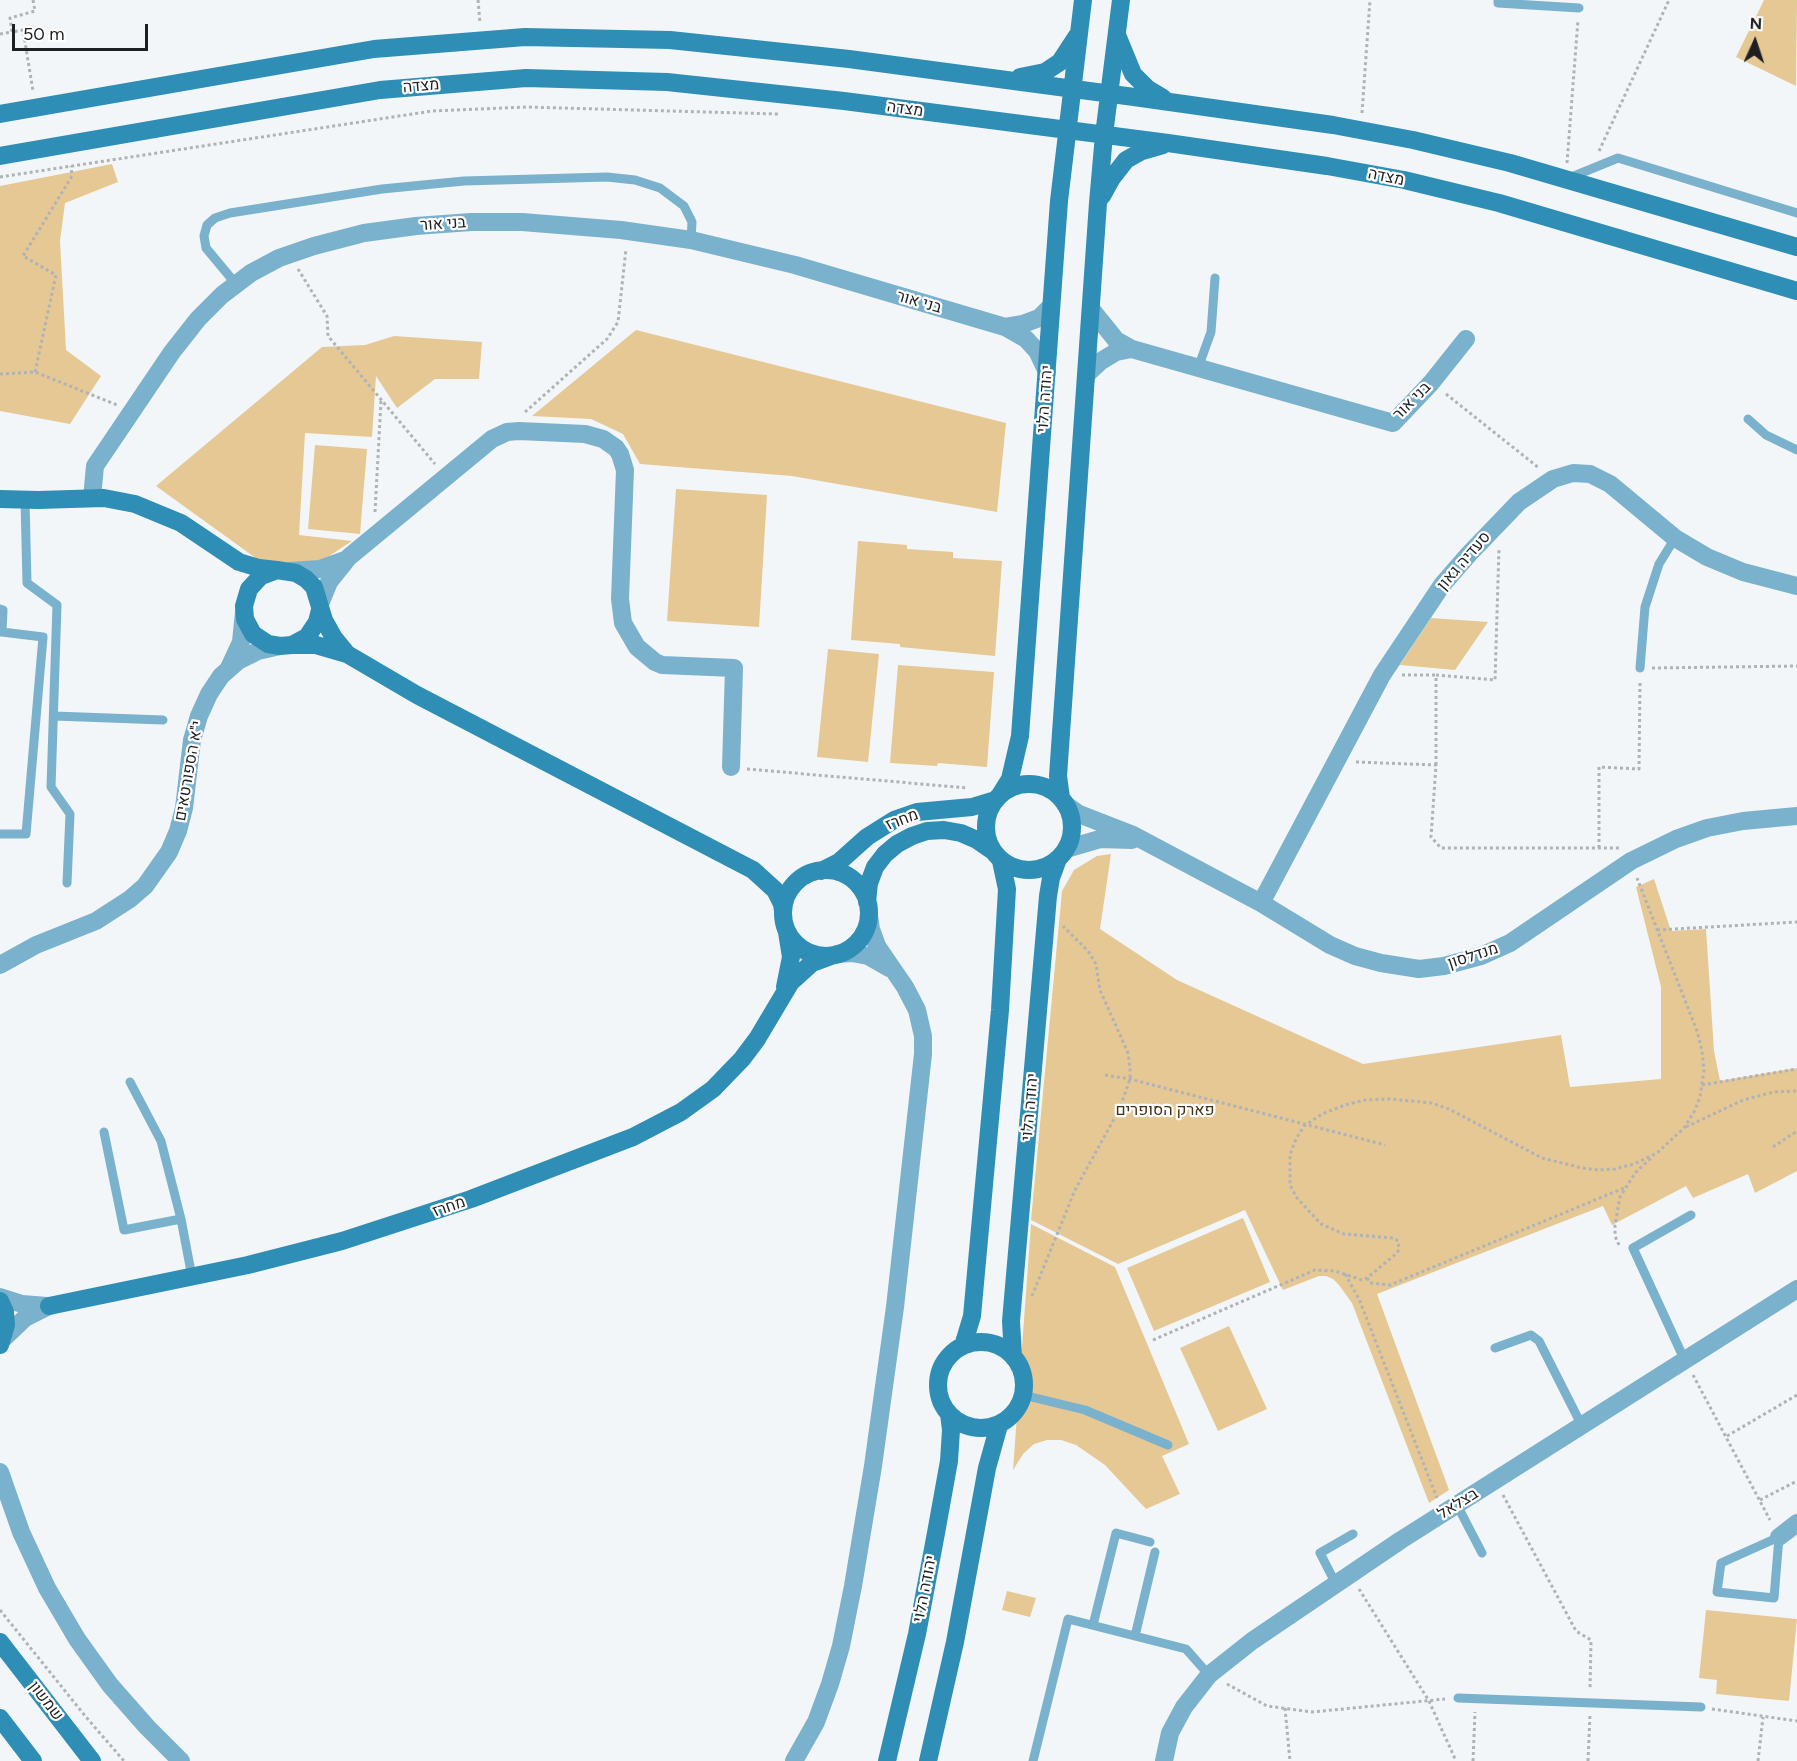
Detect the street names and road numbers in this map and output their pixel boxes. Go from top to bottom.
street label: מצדה [402,75,440,97]
street label: מצדה [886,97,924,121]
street label: מצדה [1366,164,1406,190]
street label: בני אור [419,213,467,235]
street label: בני אור [894,286,944,318]
street label: יהודה הלוי [1033,365,1057,433]
street label: בני אור [1389,378,1435,424]
street label: סעדיה גאון [1433,528,1495,594]
street label: י"א הספורטאים [171,719,207,823]
street label: מחרז [883,805,921,835]
street label: מנדלסון [1445,939,1501,973]
street label: יהודה הלוי [1017,1072,1043,1142]
street label: מחרז [430,1192,468,1222]
street label: בצלאל [1434,1484,1482,1524]
street label: יהודה הלוי [909,1554,941,1624]
street label: שמשון [25,1677,67,1725]

